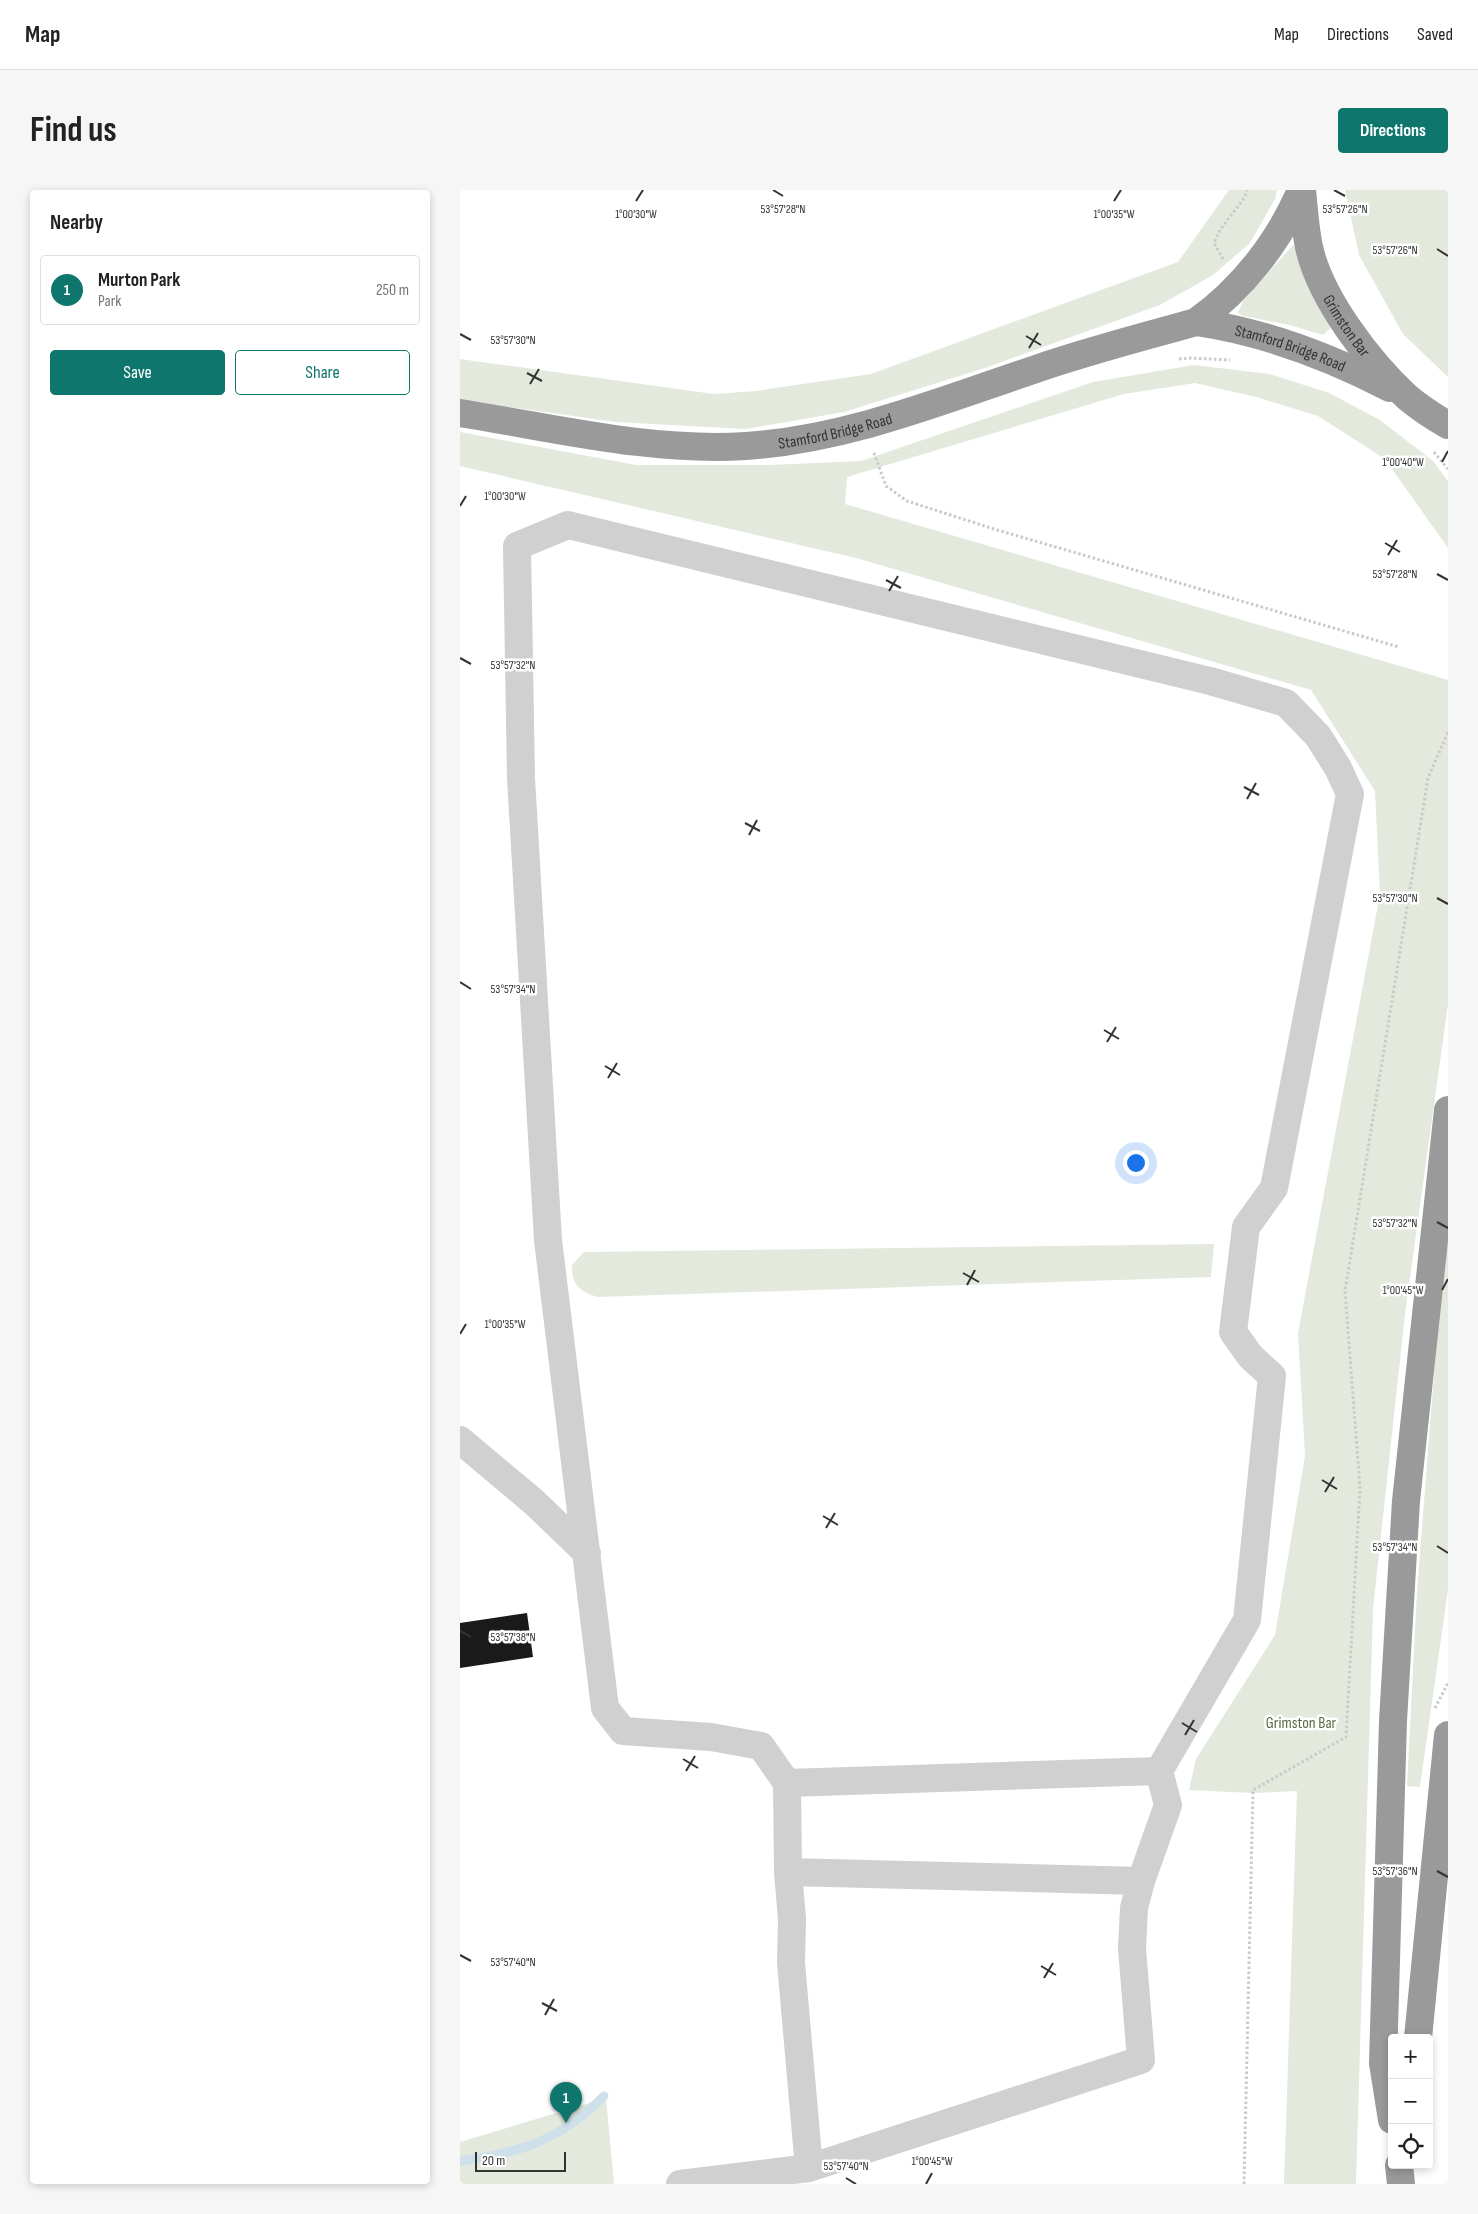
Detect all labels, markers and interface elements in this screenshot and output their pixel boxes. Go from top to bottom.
text: Map [25,20,60,49]
text: Map [1274,24,1299,45]
text: Directions [1327,24,1389,45]
text: Saved [1417,24,1453,45]
button: Directions [1338,108,1448,153]
text: Find us [30,109,117,152]
text: 53°57'28"N [761,202,805,217]
text: 53°57'26"N [1322,202,1368,217]
text: 1°00'30"W [615,207,657,222]
text: 1°00'35"W [1094,207,1135,222]
text: Nearby [50,210,103,235]
text: 53°57'26"N [1372,243,1418,258]
text: Murton Park [98,269,180,292]
text: 1 [64,281,70,300]
text: 250 m [376,281,409,300]
text: Park [98,292,121,311]
street label: Grimston Bar [1318,292,1374,361]
street label: Stamford Bridge Road [1233,322,1348,376]
text: 53°57'30"N [490,333,536,348]
button: Save [50,350,225,395]
button: Share [235,350,410,395]
street label: Stamford Bridge Road [777,410,894,454]
text: 1°00'40"W [1382,455,1424,470]
text: 1°00'30"W [484,489,526,504]
text: 53°57'28"N [1373,567,1417,582]
text: 53°57'32"N [491,658,535,673]
text: 53°57'30"N [1372,891,1418,906]
text: 53°57'34"N [491,982,535,997]
your location [1123,1150,1149,1176]
text: 53°57'32"N [1373,1216,1417,1231]
text: 1°00'45"W [1382,1283,1424,1298]
text: 1°00'35"W [485,1317,526,1332]
text: 53°57'34"N [1373,1540,1417,1555]
text: 53°57'38"N [490,1630,536,1645]
park label: Grimston Bar [1266,1714,1337,1733]
text: 53°57'36"N [1372,1864,1418,1879]
text: 53°57'40"N [490,1955,536,1970]
map controls [1388,2034,1433,2169]
button: + [1388,2034,1433,2079]
button: − [1388,2079,1433,2124]
pin: 1 [550,2082,582,2123]
button: locate [1388,2124,1433,2169]
scale bar [475,2149,566,2172]
text: 20 m [482,2152,505,2169]
text: 1°00'45"W [911,2154,953,2169]
text: 53°57'40"N [823,2159,869,2174]

